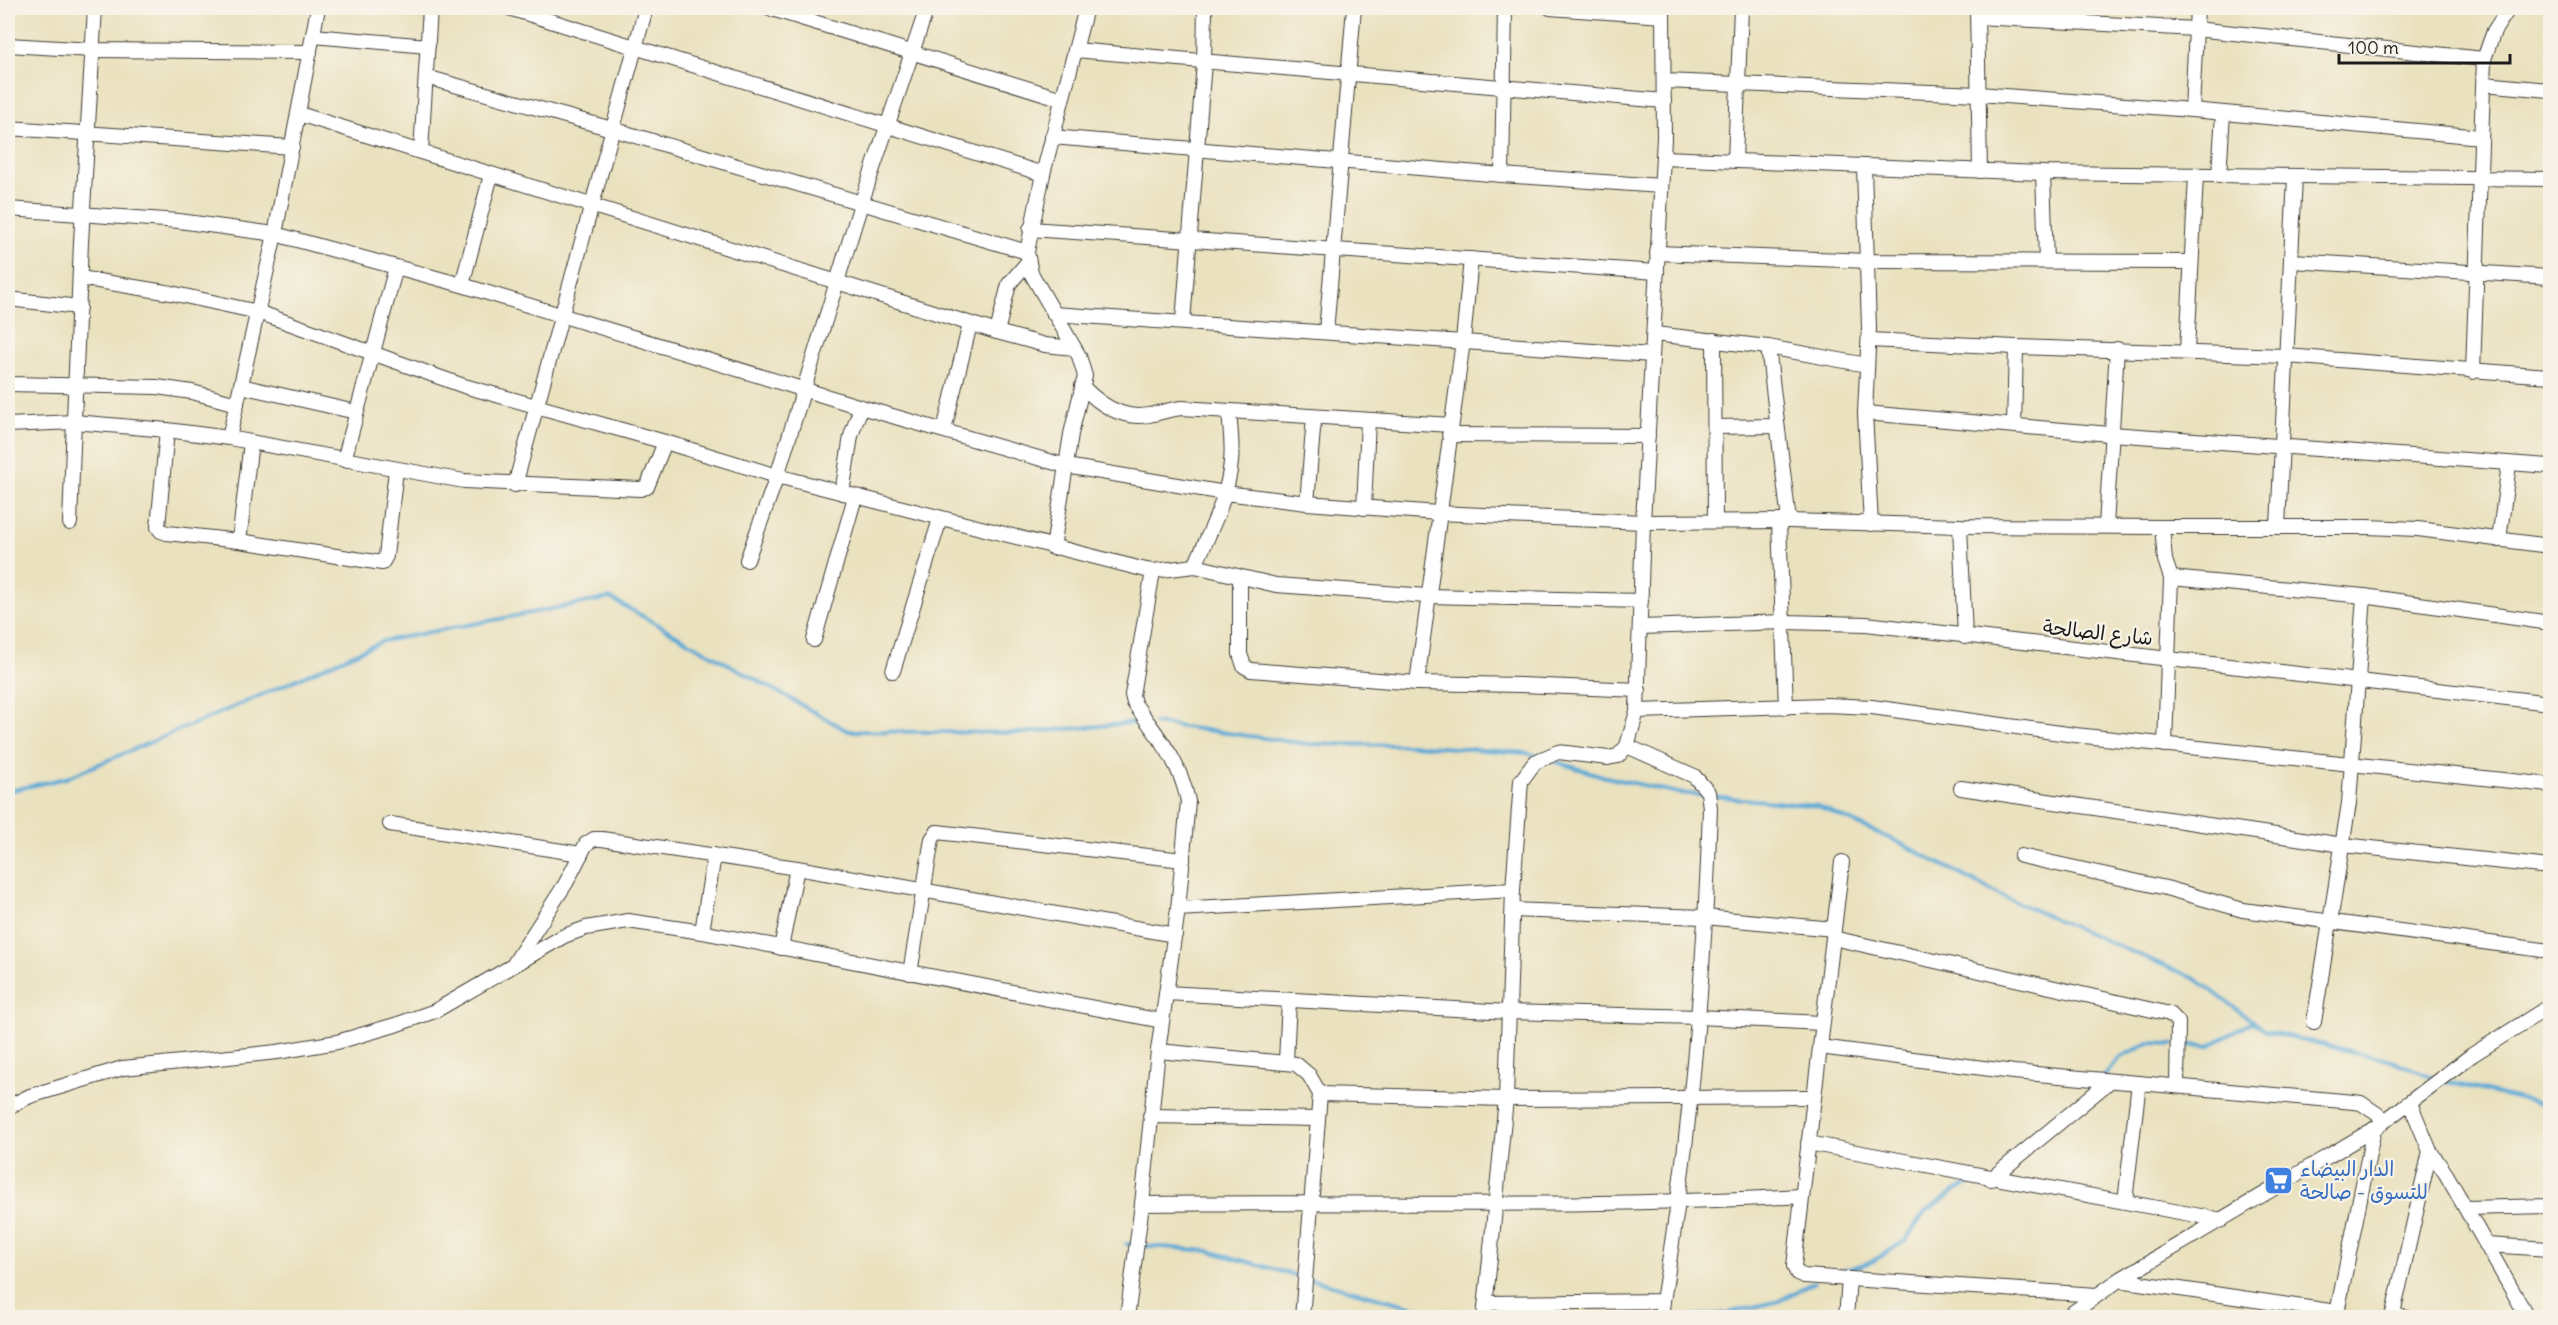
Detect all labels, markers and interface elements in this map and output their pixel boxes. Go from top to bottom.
scale bar [2339,27,2510,65]
text: 100 m [2348,36,2399,59]
street label: شارع الصالحة [2041,614,2154,652]
place label: الدار البيضاء للتسوق - صالحة [2300,1156,2428,1206]
supermarket icon: الدار البيضاء للتسوق - صالحة [2263,1164,2295,1196]

